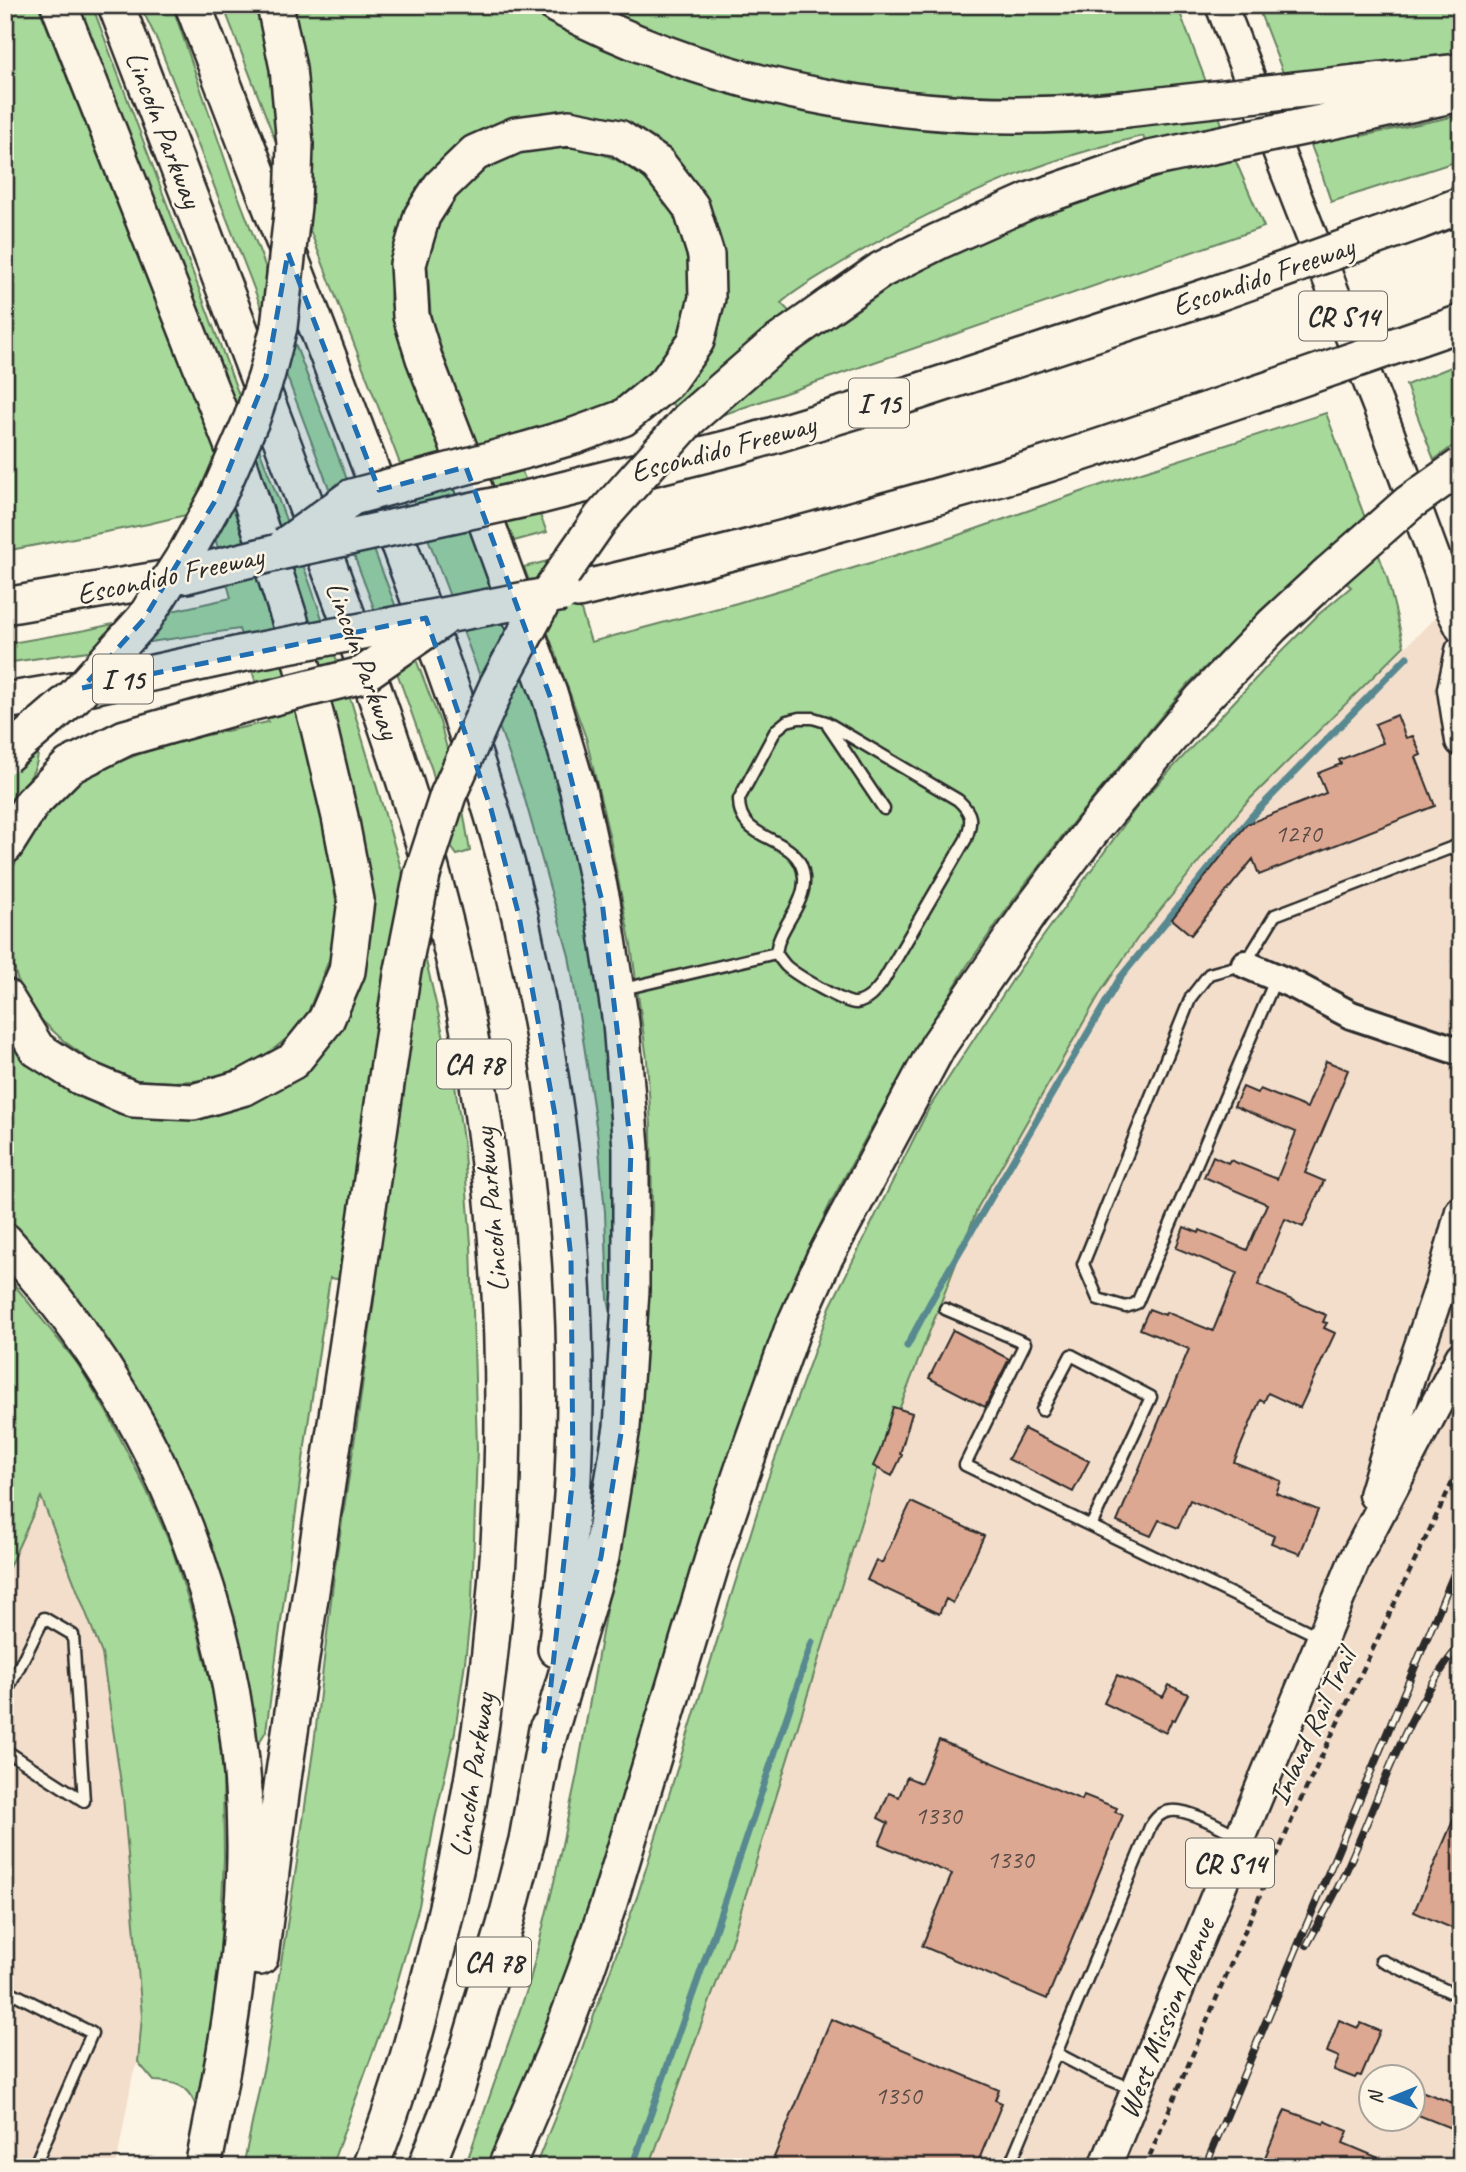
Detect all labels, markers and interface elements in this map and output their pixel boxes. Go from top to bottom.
street label: Lincoln Parkway [117,45,212,214]
street label: Escondido Freeway [1167,227,1361,325]
road number: CR S14 [1299,292,1387,340]
road number: I 15 [849,378,909,428]
street label: Escondido Freeway [626,405,821,491]
street label: Escondido Freeway [73,536,268,613]
street label: Lincoln Parkway [317,576,410,746]
road number: I 15 [93,654,153,704]
house number: 1270 [1275,817,1324,850]
road number: CA 78 [437,1040,511,1088]
street label: Lincoln Parkway [465,1125,517,1294]
street label: Inland Rail Trail [1259,1638,1367,1811]
street label: Lincoln Parkway [440,1689,504,1859]
house number: 1330 [915,1799,964,1832]
road number: CR S14 [1186,1839,1274,1888]
house number: 1330 [987,1843,1036,1876]
street label: West Mission Avenue [1109,1910,1224,2124]
road number: CA 78 [457,1938,531,1986]
north arrow [1358,2064,1428,2134]
house number: 1350 [875,2079,924,2112]
text: N [1364,2089,1388,2104]

